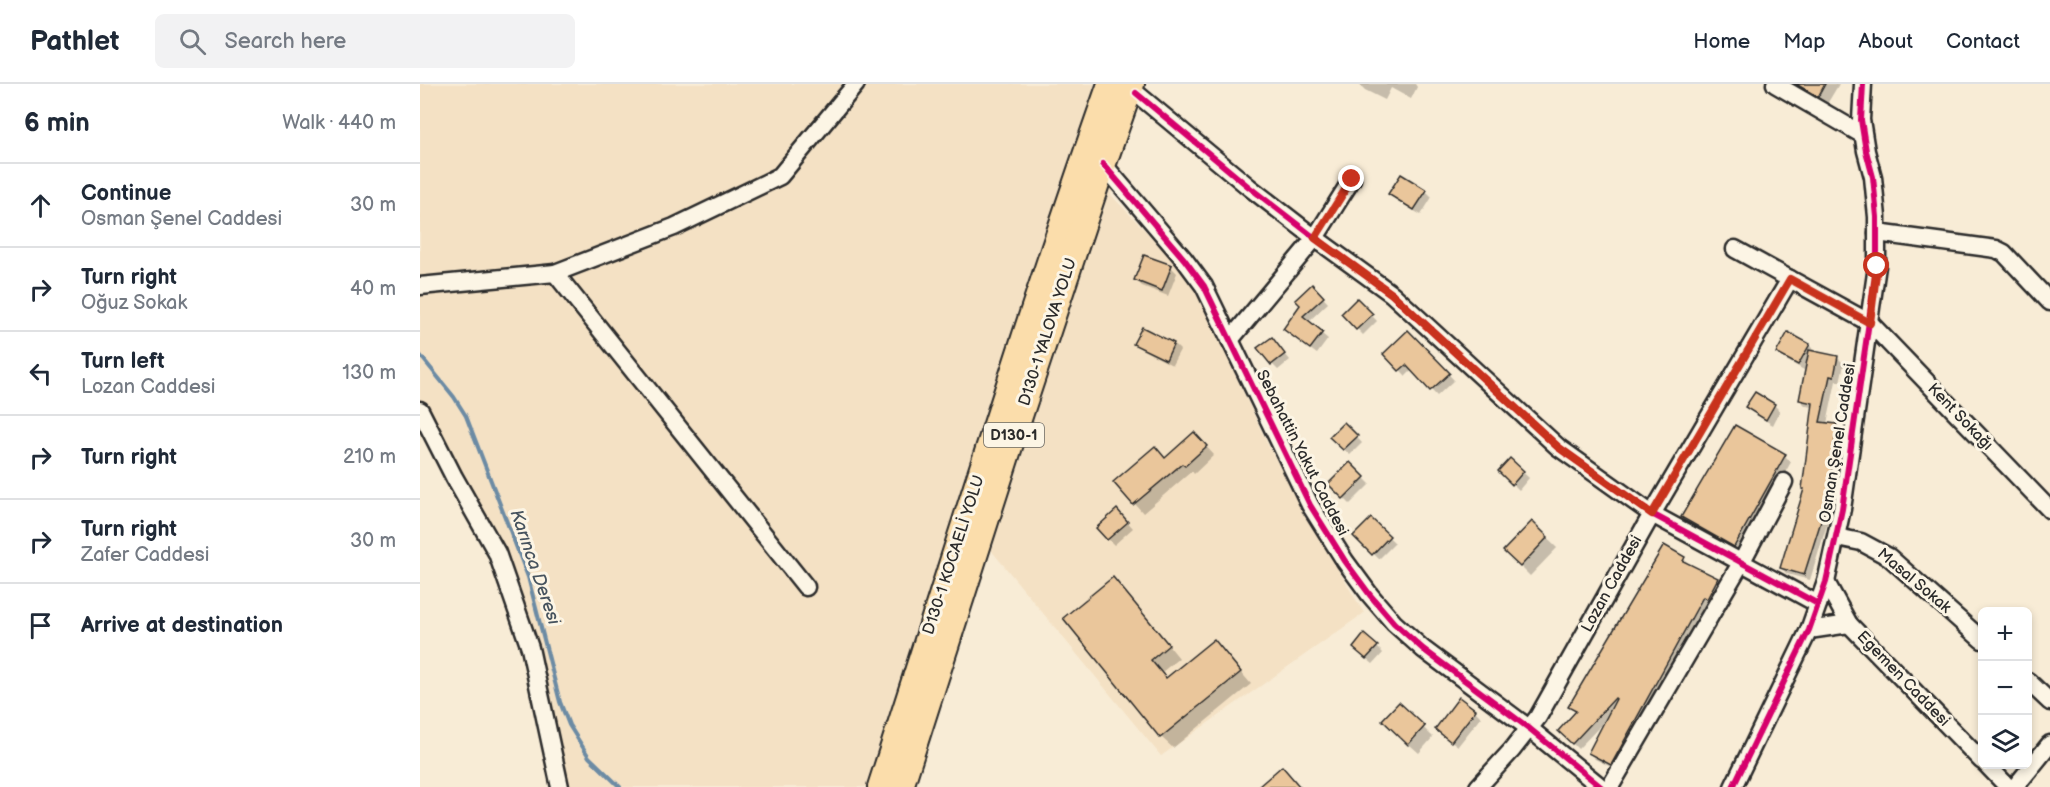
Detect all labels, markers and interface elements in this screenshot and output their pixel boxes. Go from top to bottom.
search box [155,14,575,68]
text: Pathlet [30,25,119,58]
icon: search [176,25,209,58]
text: Search here [224,28,346,55]
text: Home [1693,29,1750,54]
text: Map [1783,29,1825,54]
text: About [1858,29,1913,54]
text: Contact [1946,29,2020,54]
text: 6 min [24,108,90,139]
text: Walk · 440 m [282,111,396,135]
route end [1338,165,1364,191]
text: Continue [81,180,171,207]
icon: ahead [24,189,57,222]
text: 30 m [350,193,396,217]
text: Osman Şenel Caddesi [81,207,282,231]
route start [1863,252,1889,278]
street label: D130-1 YALOVA YOLU [1015,256,1081,408]
text: Turn right [81,264,177,291]
icon: right [24,273,57,306]
text: 40 m [350,277,396,301]
text: Oğuz Sokak [81,291,187,315]
text: Turn left [81,348,165,375]
icon: left [24,357,57,390]
text: 130 m [342,361,396,385]
street label: Osman Şenel Caddesi [1816,362,1860,524]
street label: Sebahattin Yakut Caddesi [1252,367,1352,539]
text: Lozan Caddesi [81,375,215,399]
street label: Kent Sokağı [1923,379,1997,455]
road number: D130-1 [984,423,1044,447]
icon: right [24,441,57,474]
text: Turn right [81,444,177,471]
text: 210 m [343,445,396,469]
street label: D130-1 KOCAELİ YOLU [917,472,989,637]
water label: Karınca Deresi [506,507,565,628]
text: Turn right [81,516,177,543]
icon: right [24,525,57,558]
text: 30 m [350,529,396,553]
street label: Lozan Caddesi [1578,532,1646,636]
text: Zafer Caddesi [81,543,209,567]
street label: Masal Sokak [1873,545,1955,618]
map controls [1978,607,2032,769]
button: + [1978,607,2032,661]
icon: arrive [24,609,57,642]
text: Arrive at destination [81,612,283,639]
street label: Egemen Caddesi [1853,627,1953,731]
button: − [1978,661,2032,715]
button: layers [1978,715,2032,769]

